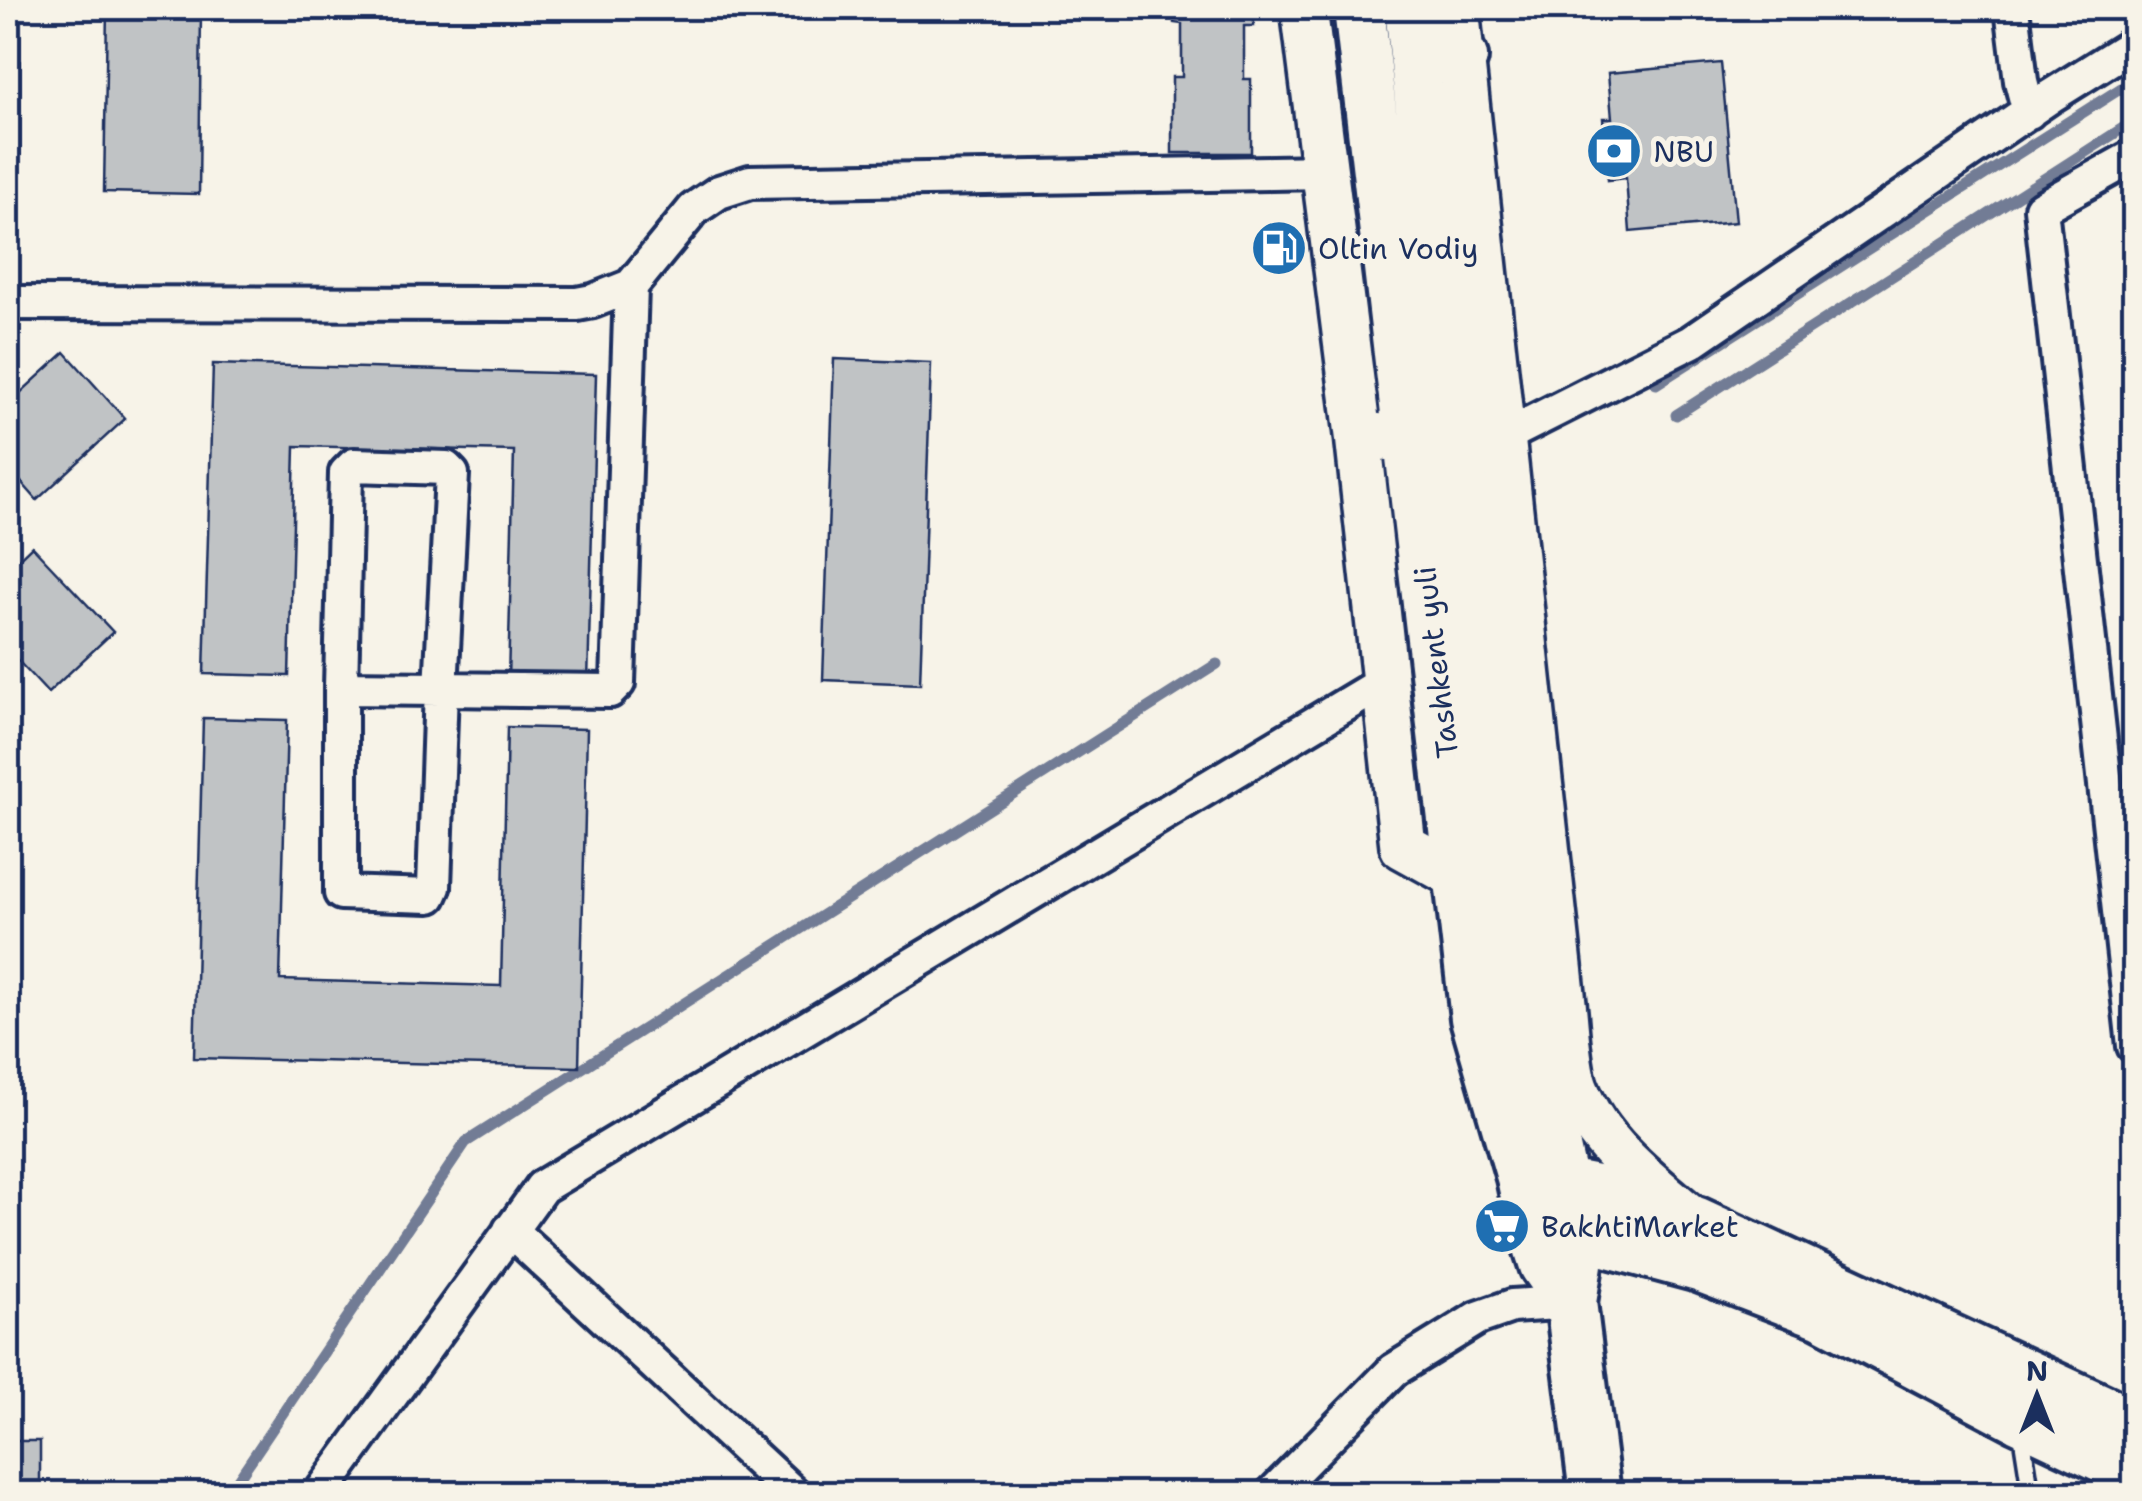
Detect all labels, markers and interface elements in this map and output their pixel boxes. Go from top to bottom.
bank icon: NBU [1584,121,1644,181]
place label: NBU [1653,131,1714,172]
fuel station icon: Oltin Vodiy [1249,218,1309,278]
place label: Oltin Vodiy [1318,228,1478,269]
street label: Tashkent yuli [1404,564,1468,760]
supermarket icon: BakhtiMarket [1472,1196,1532,1256]
place label: BakhtiMarket [1541,1206,1739,1247]
north arrow [1987,1346,2087,1446]
text: N [2026,1352,2048,1390]

